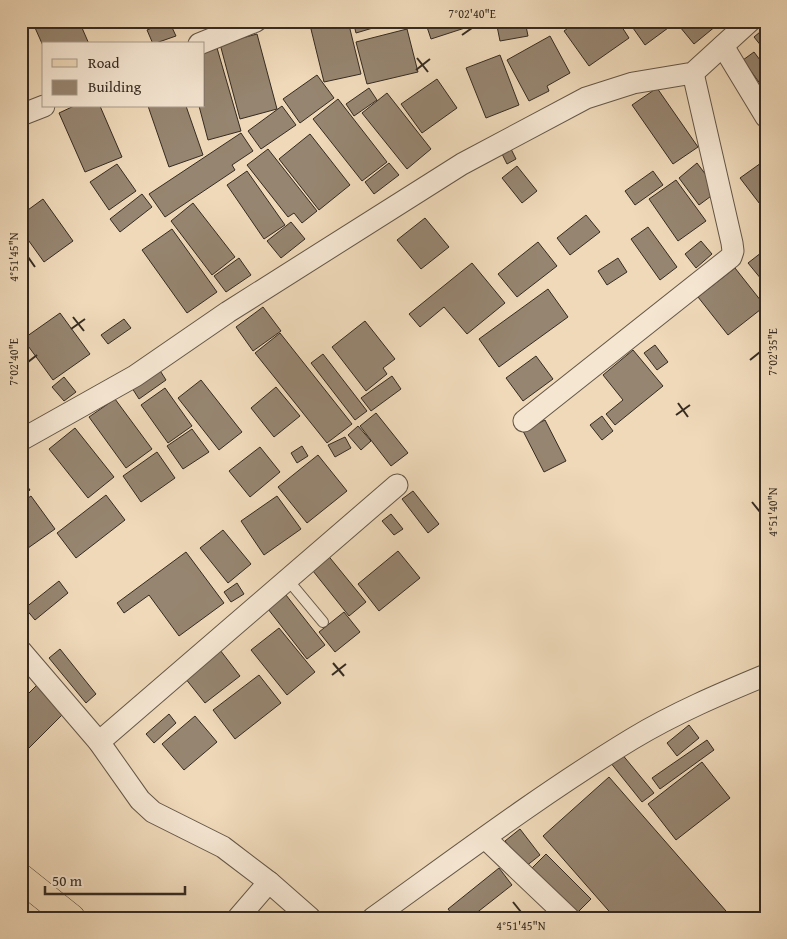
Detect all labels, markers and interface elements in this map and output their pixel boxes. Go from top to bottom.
text: 7°02'40"E [448,5,496,22]
legend [42,42,205,108]
text: Road [88,52,119,73]
text: Building [88,76,142,97]
text: 4°51'45"N [5,232,22,282]
text: 7°02'35"E [764,328,781,376]
text: 7°02'40"E [5,338,22,386]
text: 4°51'40"N [764,487,781,537]
scale bar [45,864,185,896]
text: 50 m [52,870,83,891]
text: 4°51'45"N [496,917,546,934]

